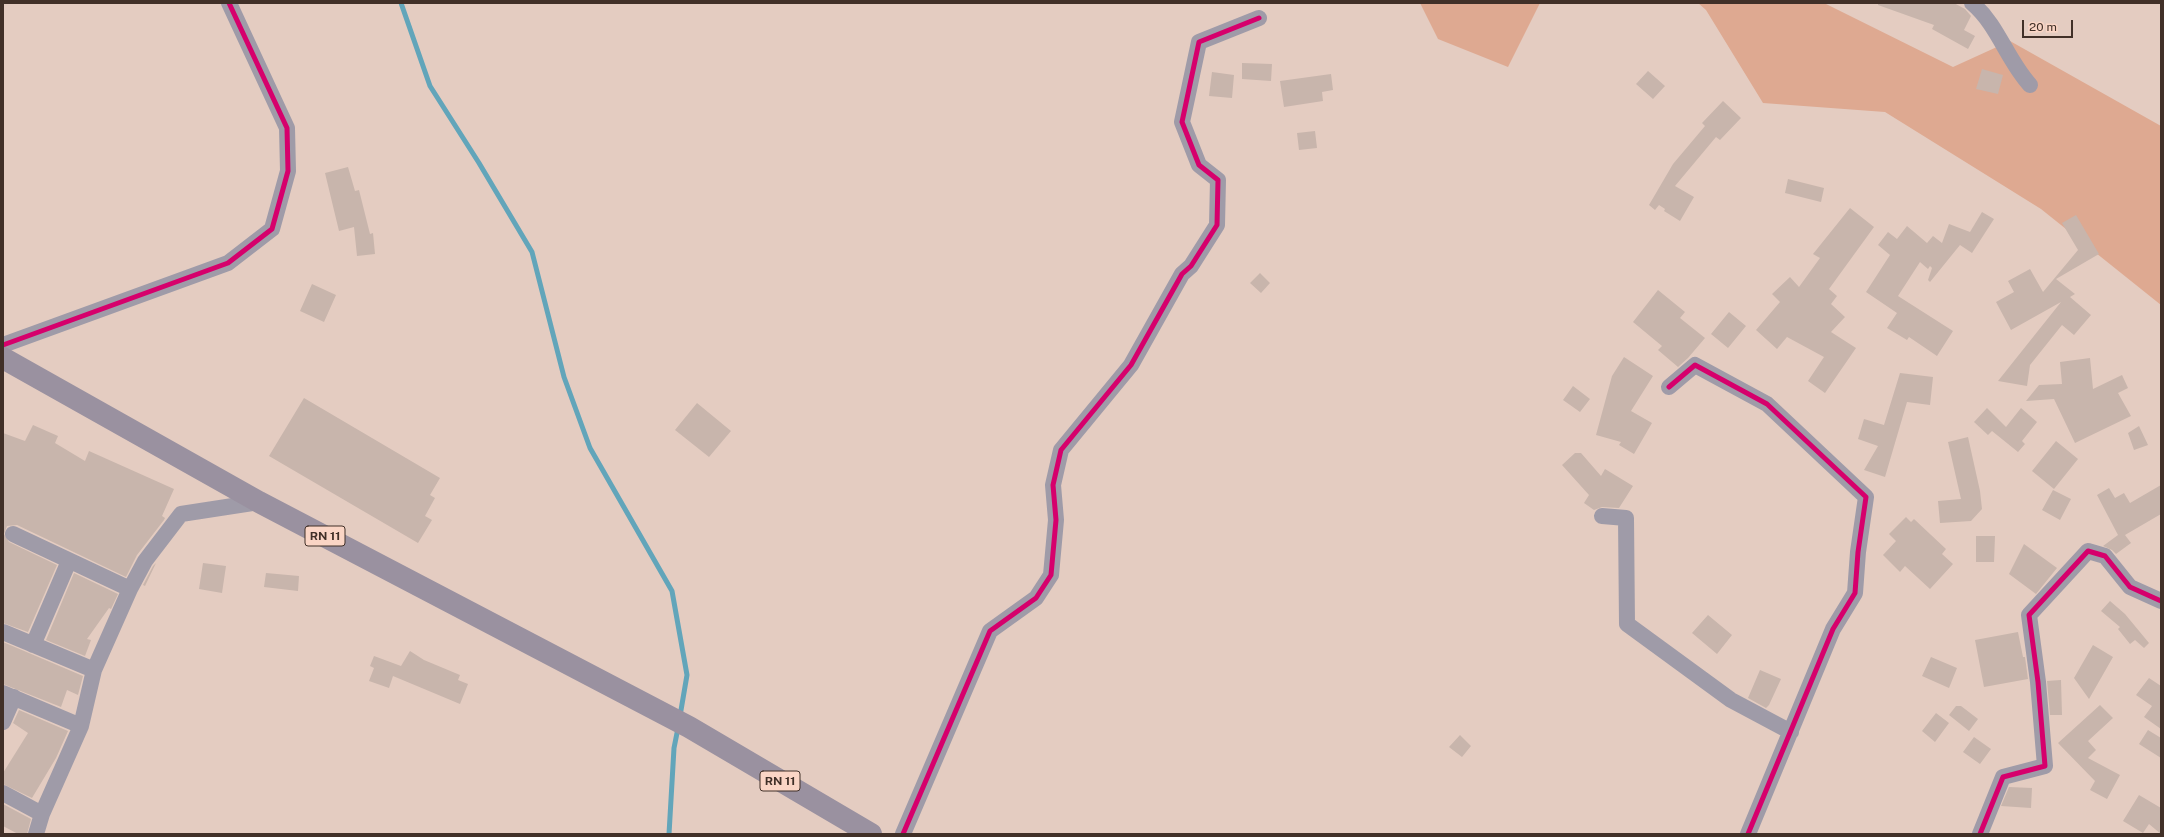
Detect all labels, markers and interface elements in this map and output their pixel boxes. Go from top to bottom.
scale bar [2024,12,2075,38]
text: 20 m [2029,20,2057,34]
road number: RN 11 [305,526,345,546]
road number: RN 11 [760,771,800,791]

